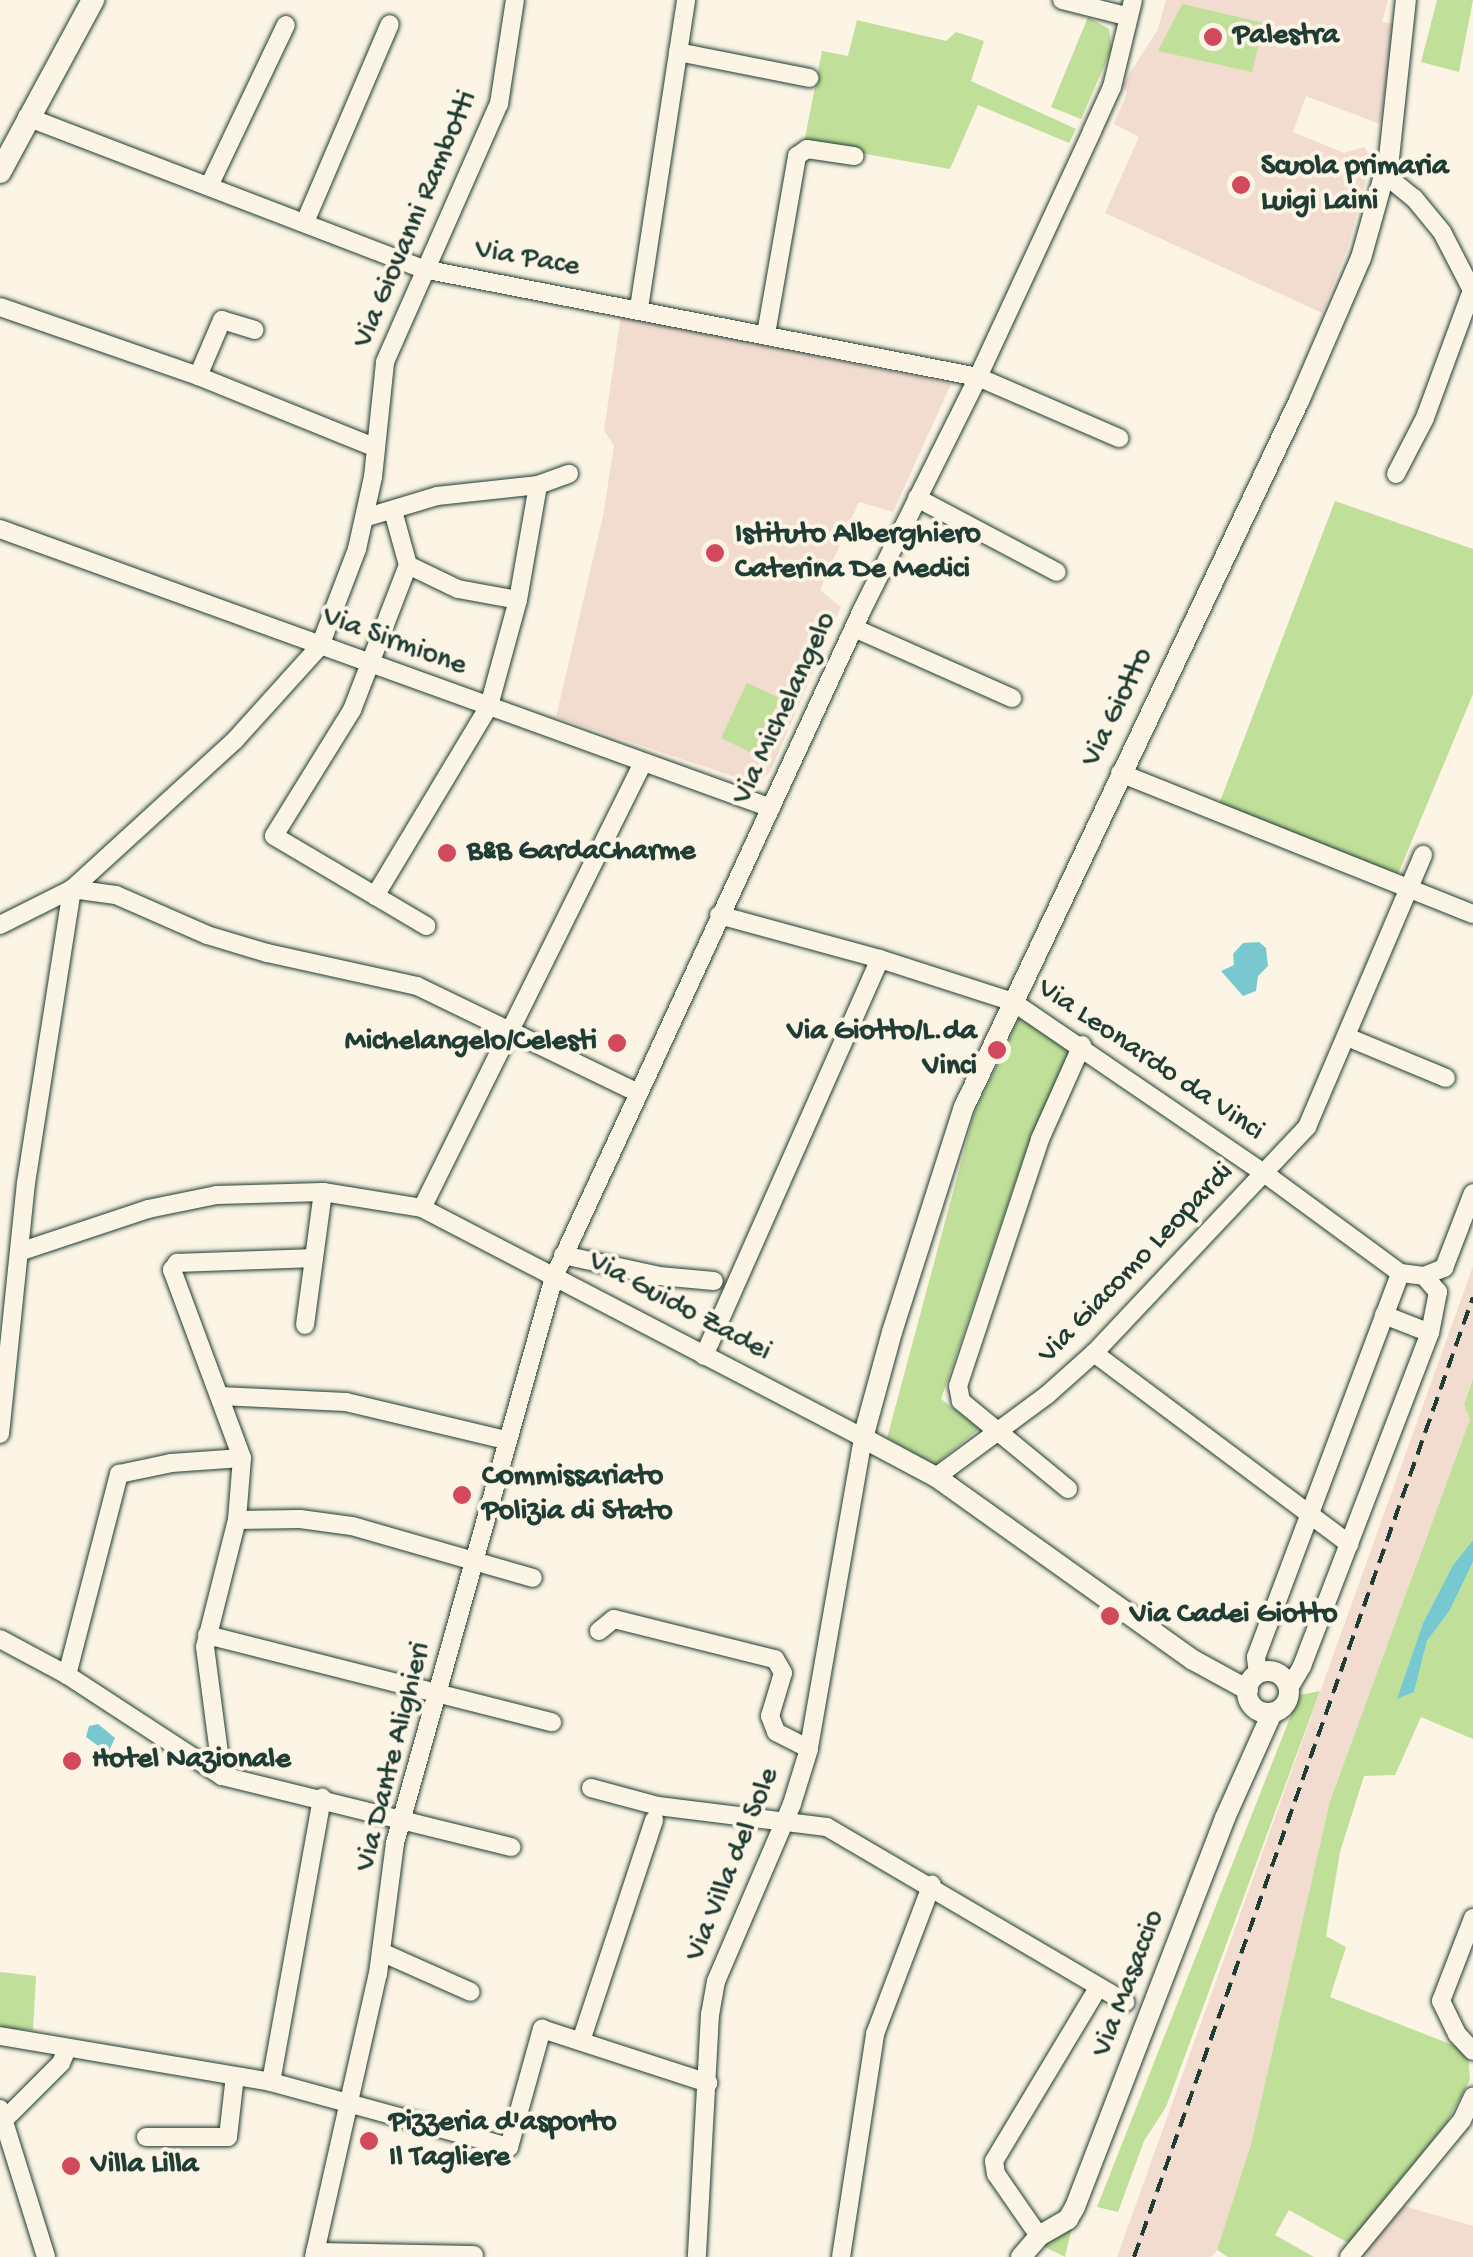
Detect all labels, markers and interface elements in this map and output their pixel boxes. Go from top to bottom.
place label: Palestra [1233,19,1339,55]
marker: Palestra [1202,26,1224,48]
street label: Via Giovanni Rambotti [347,86,487,354]
place label: Scuola primaria Luigi Laini [1261,150,1449,220]
marker: Scuola primaria Luigi Laini [1230,174,1252,196]
street label: Via Pace [472,233,582,287]
place label: Istituto Alberghiero Caterina De Medici [735,518,981,588]
marker: Istituto Alberghiero Caterina De Medici [704,542,726,564]
street label: Via Sirmione [317,600,471,686]
street label: Via Michelangelo [726,607,846,811]
street label: Via Giotto [1075,643,1163,773]
place label: B&B GardaCharme [467,835,695,871]
marker: B&B GardaCharme [436,842,458,864]
street label: Via Leonardo da Vinci [1030,972,1270,1150]
place label: Via Giotto/L.da Vinci [787,1015,977,1086]
place label: Michelangelo/Celesti [345,1025,597,1061]
marker: Michelangelo/Celesti [606,1032,628,1054]
marker: Via Giotto/L.da Vinci [986,1039,1008,1061]
street label: Via Giacomo Leopardi [1031,1155,1243,1373]
street label: Via Guido Zadei [581,1245,777,1371]
place label: Commissariato Polizia di Stato [482,1460,673,1530]
marker: Commissariato Polizia di Stato [451,1484,473,1506]
place label: Via Cadei Giotto [1130,1598,1338,1634]
marker: Via Cadei Giotto [1099,1605,1121,1627]
street label: Via Dante Alighieri [349,1638,441,1876]
place label: Hotel Nazionale [92,1743,291,1779]
marker: Hotel Nazionale [61,1750,83,1772]
street label: Via Villa del Sole [679,1763,789,1967]
street label: Via Masaccio [1085,1905,1175,2063]
place label: Pizzeria d'asporto Il Tagliere [389,2106,617,2176]
marker: Pizzeria d'asporto Il Tagliere [358,2130,380,2152]
place label: Villa Lilla [91,2148,199,2184]
marker: Villa Lilla [60,2155,82,2177]

